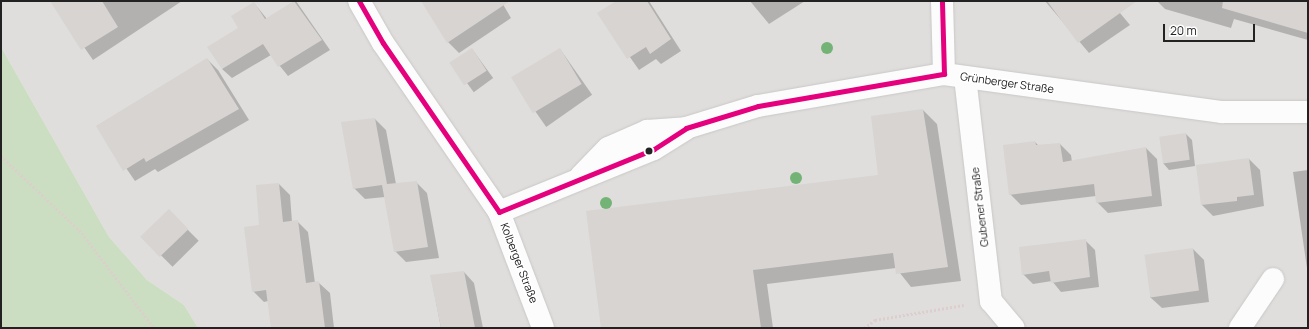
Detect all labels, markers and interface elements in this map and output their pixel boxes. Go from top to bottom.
scale bar [1165,16,1257,42]
text: 20 m [1170,22,1197,39]
street label: Grünberger Straße [959,70,1055,96]
unlabelled marker [644,146,654,156]
street label: Gubener Straße [969,166,991,248]
street label: Kolberger Straße [498,221,540,305]

